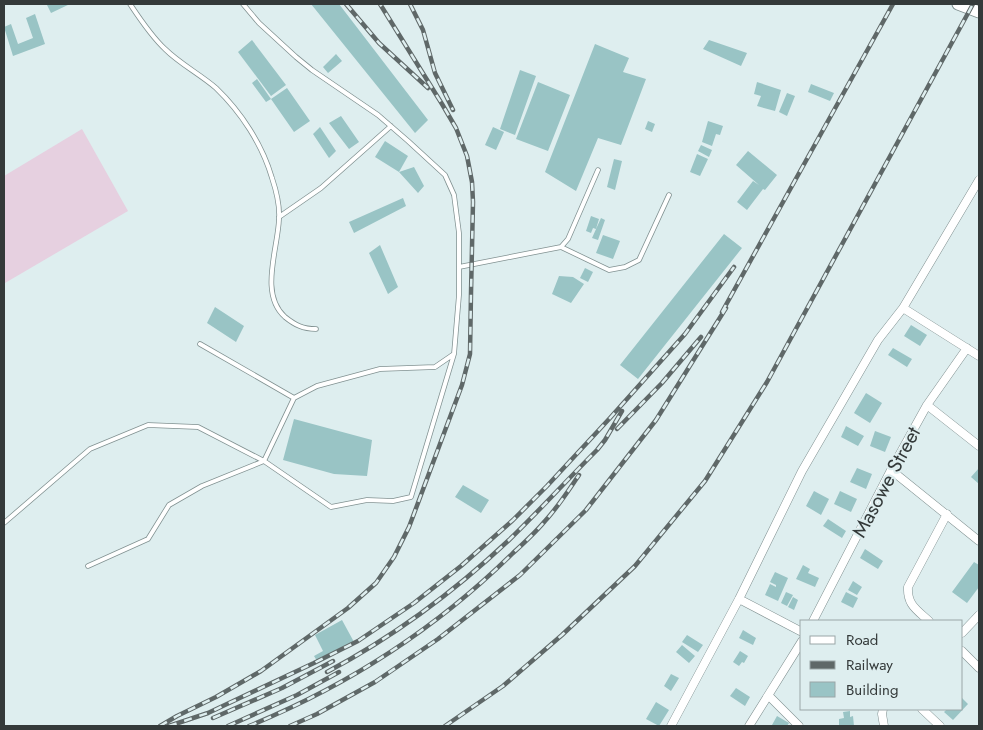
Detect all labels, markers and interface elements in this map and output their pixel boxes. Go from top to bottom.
street label: Masowe Street [845,421,928,543]
legend [800,620,963,710]
text: Road [846,629,878,651]
text: Railway [846,654,893,676]
text: Building [846,679,898,701]

